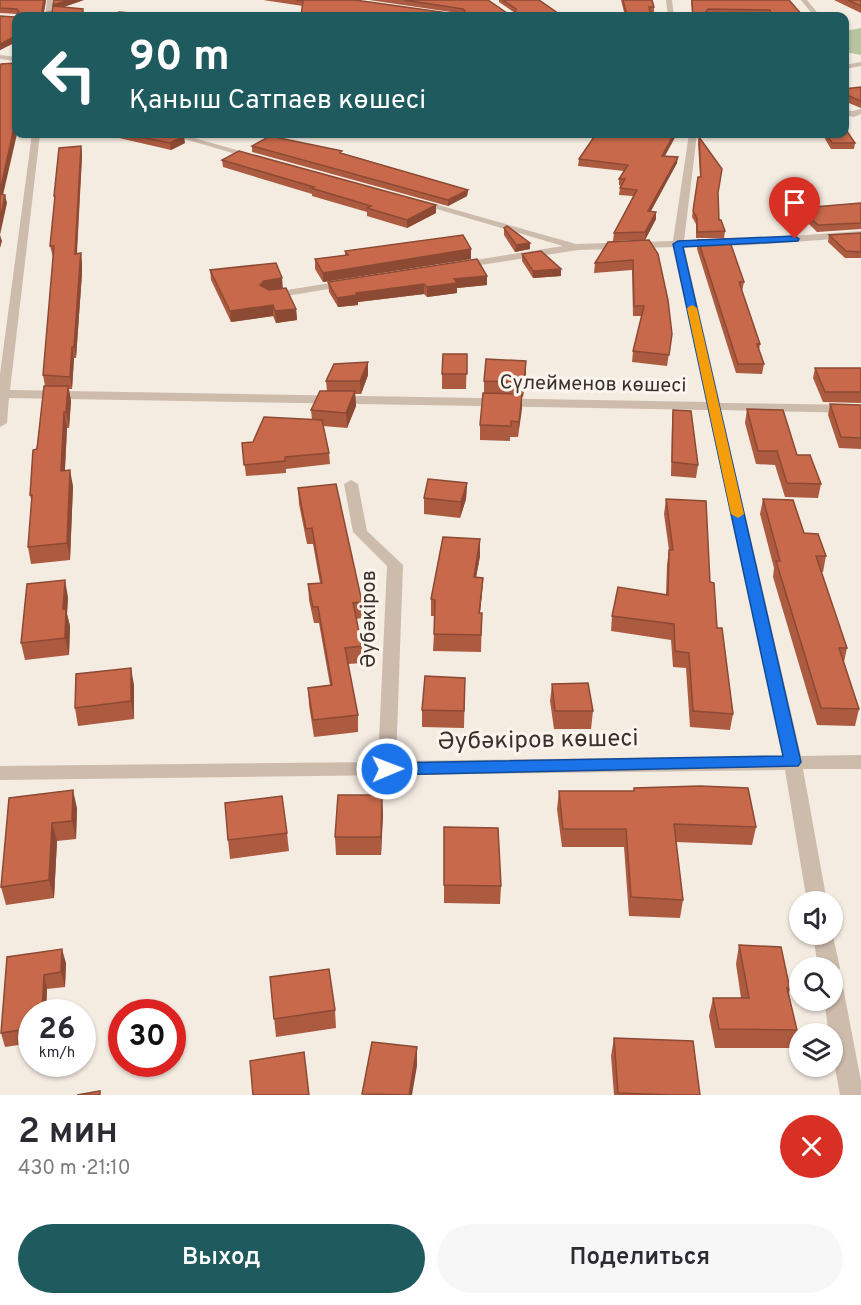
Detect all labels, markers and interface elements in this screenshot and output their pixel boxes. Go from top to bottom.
text: 90 m [129,32,230,85]
icon: left [30,36,108,114]
text: Қаныш Сатпаев көшесі [129,84,426,118]
pin [769,177,820,239]
icon: arrive [778,186,811,219]
street label: Сүлейменов көшесі [499,370,687,400]
street label: Әубәкіров [357,570,383,668]
street label: Әубәкіров көшесі [437,724,639,758]
position arrow [355,737,419,801]
map controls [789,891,843,1077]
button: sound [789,891,843,945]
button: search [789,957,843,1011]
speed limit sign: 30 [108,999,186,1077]
text: 26 [39,1012,75,1049]
button: layers [789,1023,843,1077]
text: km/h [39,1044,75,1063]
text: 2 мин [18,1110,118,1156]
button: close [780,1115,843,1178]
text: 430 m · 21:10 [18,1156,131,1182]
button: Выход [18,1224,425,1293]
button: Поделиться [437,1224,843,1293]

